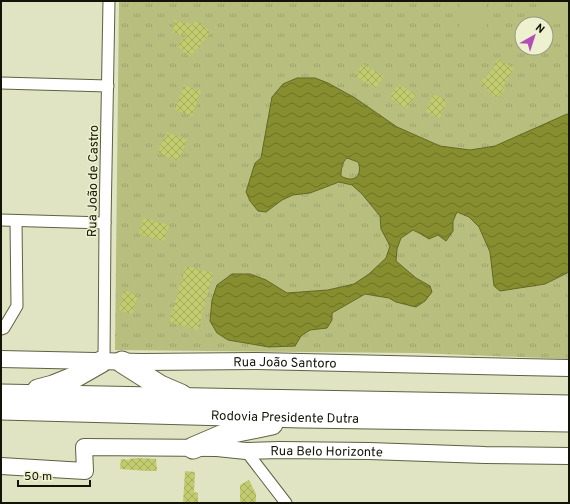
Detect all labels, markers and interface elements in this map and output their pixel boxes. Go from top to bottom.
north arrow [514,16,554,56]
text: N [532,21,547,37]
street label: Rua João de Castro [85,125,103,237]
street label: Rua João Santoro [233,355,337,373]
street label: Rodovia Presidente Dutra [211,409,359,428]
street label: Rua Belo Horizonte [270,444,383,461]
scale bar [18,462,90,488]
text: 50 m [24,469,52,485]

